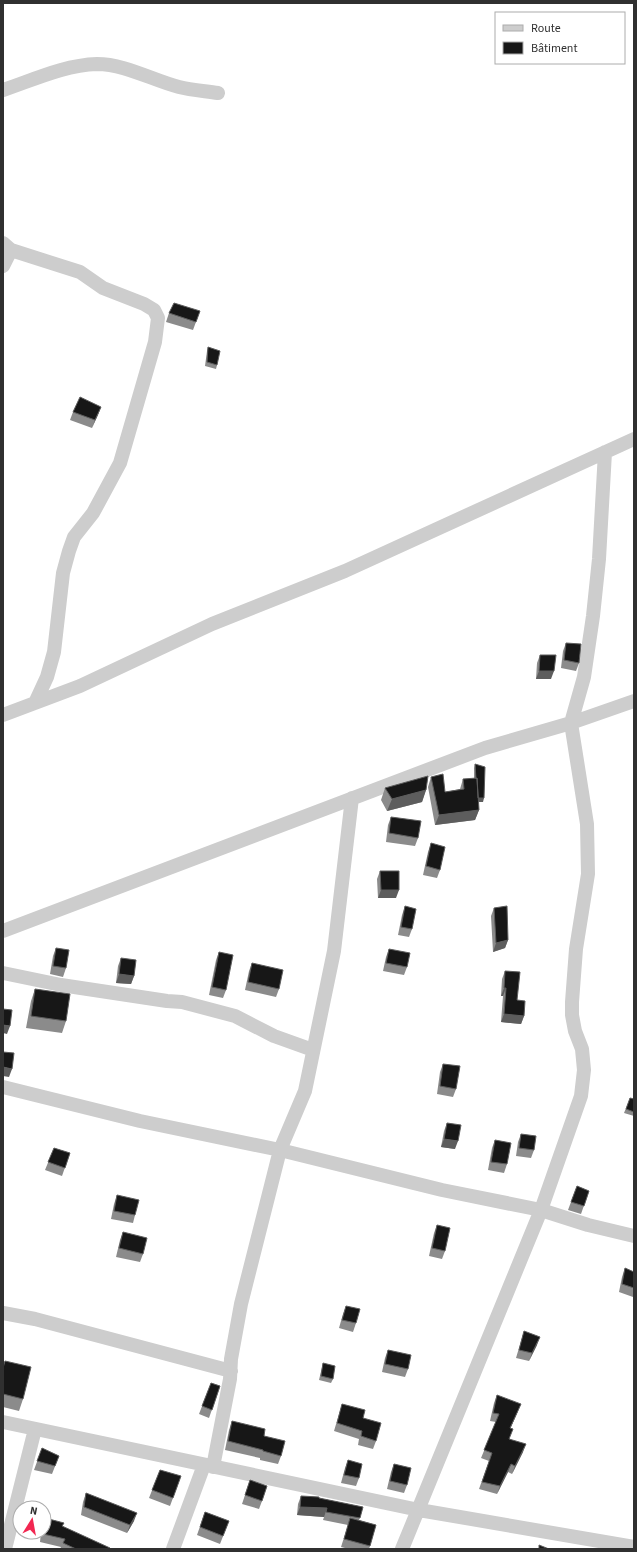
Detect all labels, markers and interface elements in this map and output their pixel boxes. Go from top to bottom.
legend [495,12,625,64]
text: Route [531,20,561,37]
text: Bâtiment [531,40,577,57]
north arrow [12,1500,52,1540]
text: N [29,1503,39,1519]

